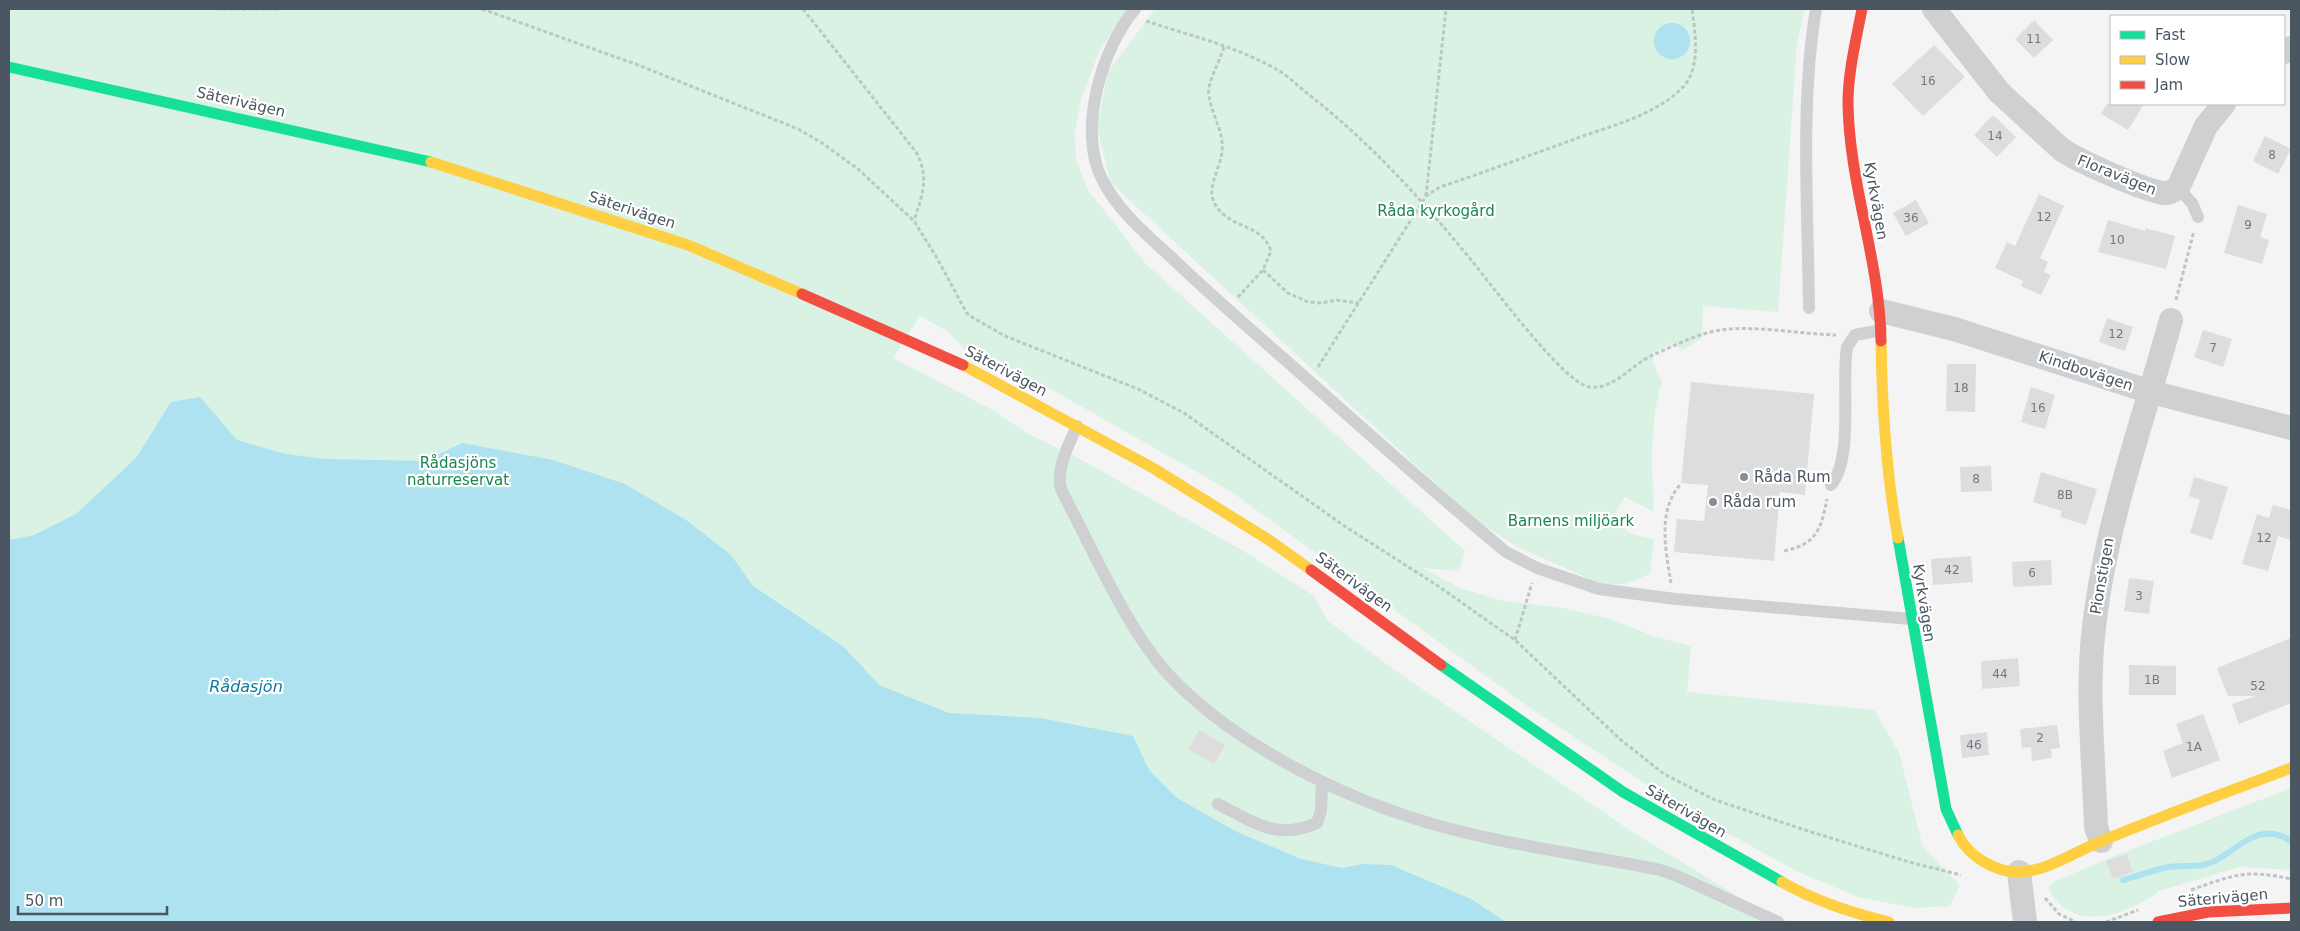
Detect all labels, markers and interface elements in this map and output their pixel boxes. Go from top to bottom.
legend [2110,15,2285,105]
text: Fast [2155,26,2185,44]
house number: 11 [2026,32,2042,46]
text: Slow [2155,51,2190,69]
house number: 16 [1920,74,1936,88]
text: Jam [2154,76,2183,94]
street label: Säterivägen [195,83,287,121]
house number: 14 [1987,129,2003,143]
house number: 8 [2268,148,2276,162]
street label: Floravägen [2075,151,2159,199]
street label: Kyrkvägen [1860,161,1892,241]
street label: Säterivägen [586,187,678,233]
park label: Råda kyrkogård [1377,202,1495,220]
house number: 12 [2036,210,2052,224]
house number: 36 [1903,211,1919,225]
house number: 9 [2244,218,2252,232]
house number: 10 [2109,233,2125,247]
house number: 12 [2108,327,2124,341]
house number: 7 [2209,341,2217,355]
street label: Säterivägen [962,342,1050,400]
street label: Kindbovägen [2037,347,2135,395]
house number: 18 [1953,381,1969,395]
house number: 16 [2030,401,2046,415]
park label: Rådasjöns naturreservat [407,454,509,489]
place label: Råda Rum [1754,468,1831,486]
marker: Råda Rum [1738,471,1750,483]
house number: 8 [1972,472,1980,486]
house number: 8B [2057,488,2073,502]
place label: Råda rum [1723,493,1796,511]
marker: Råda rum [1707,496,1719,508]
park label: Barnens miljöark [1508,512,1635,530]
house number: 12 [2256,531,2272,545]
street label: Pionstigen [2086,536,2118,616]
street label: Säterivägen [1312,548,1396,616]
street label: Kyrkvägen [1909,563,1939,643]
house number: 42 [1944,563,1960,577]
house number: 6 [2028,566,2036,580]
house number: 3 [2135,589,2143,603]
house number: 44 [1992,667,2008,681]
house number: 1B [2144,673,2160,687]
water label: Rådasjön [209,677,283,696]
house number: 52 [2250,679,2266,693]
house number: 2 [2036,731,2044,745]
house number: 46 [1966,738,1982,752]
house number: 1A [2186,740,2203,754]
street label: Säterivägen [1642,781,1730,841]
scale bar [18,884,166,916]
street label: Säterivägen [2177,885,2269,911]
text: 50 m [25,892,63,910]

